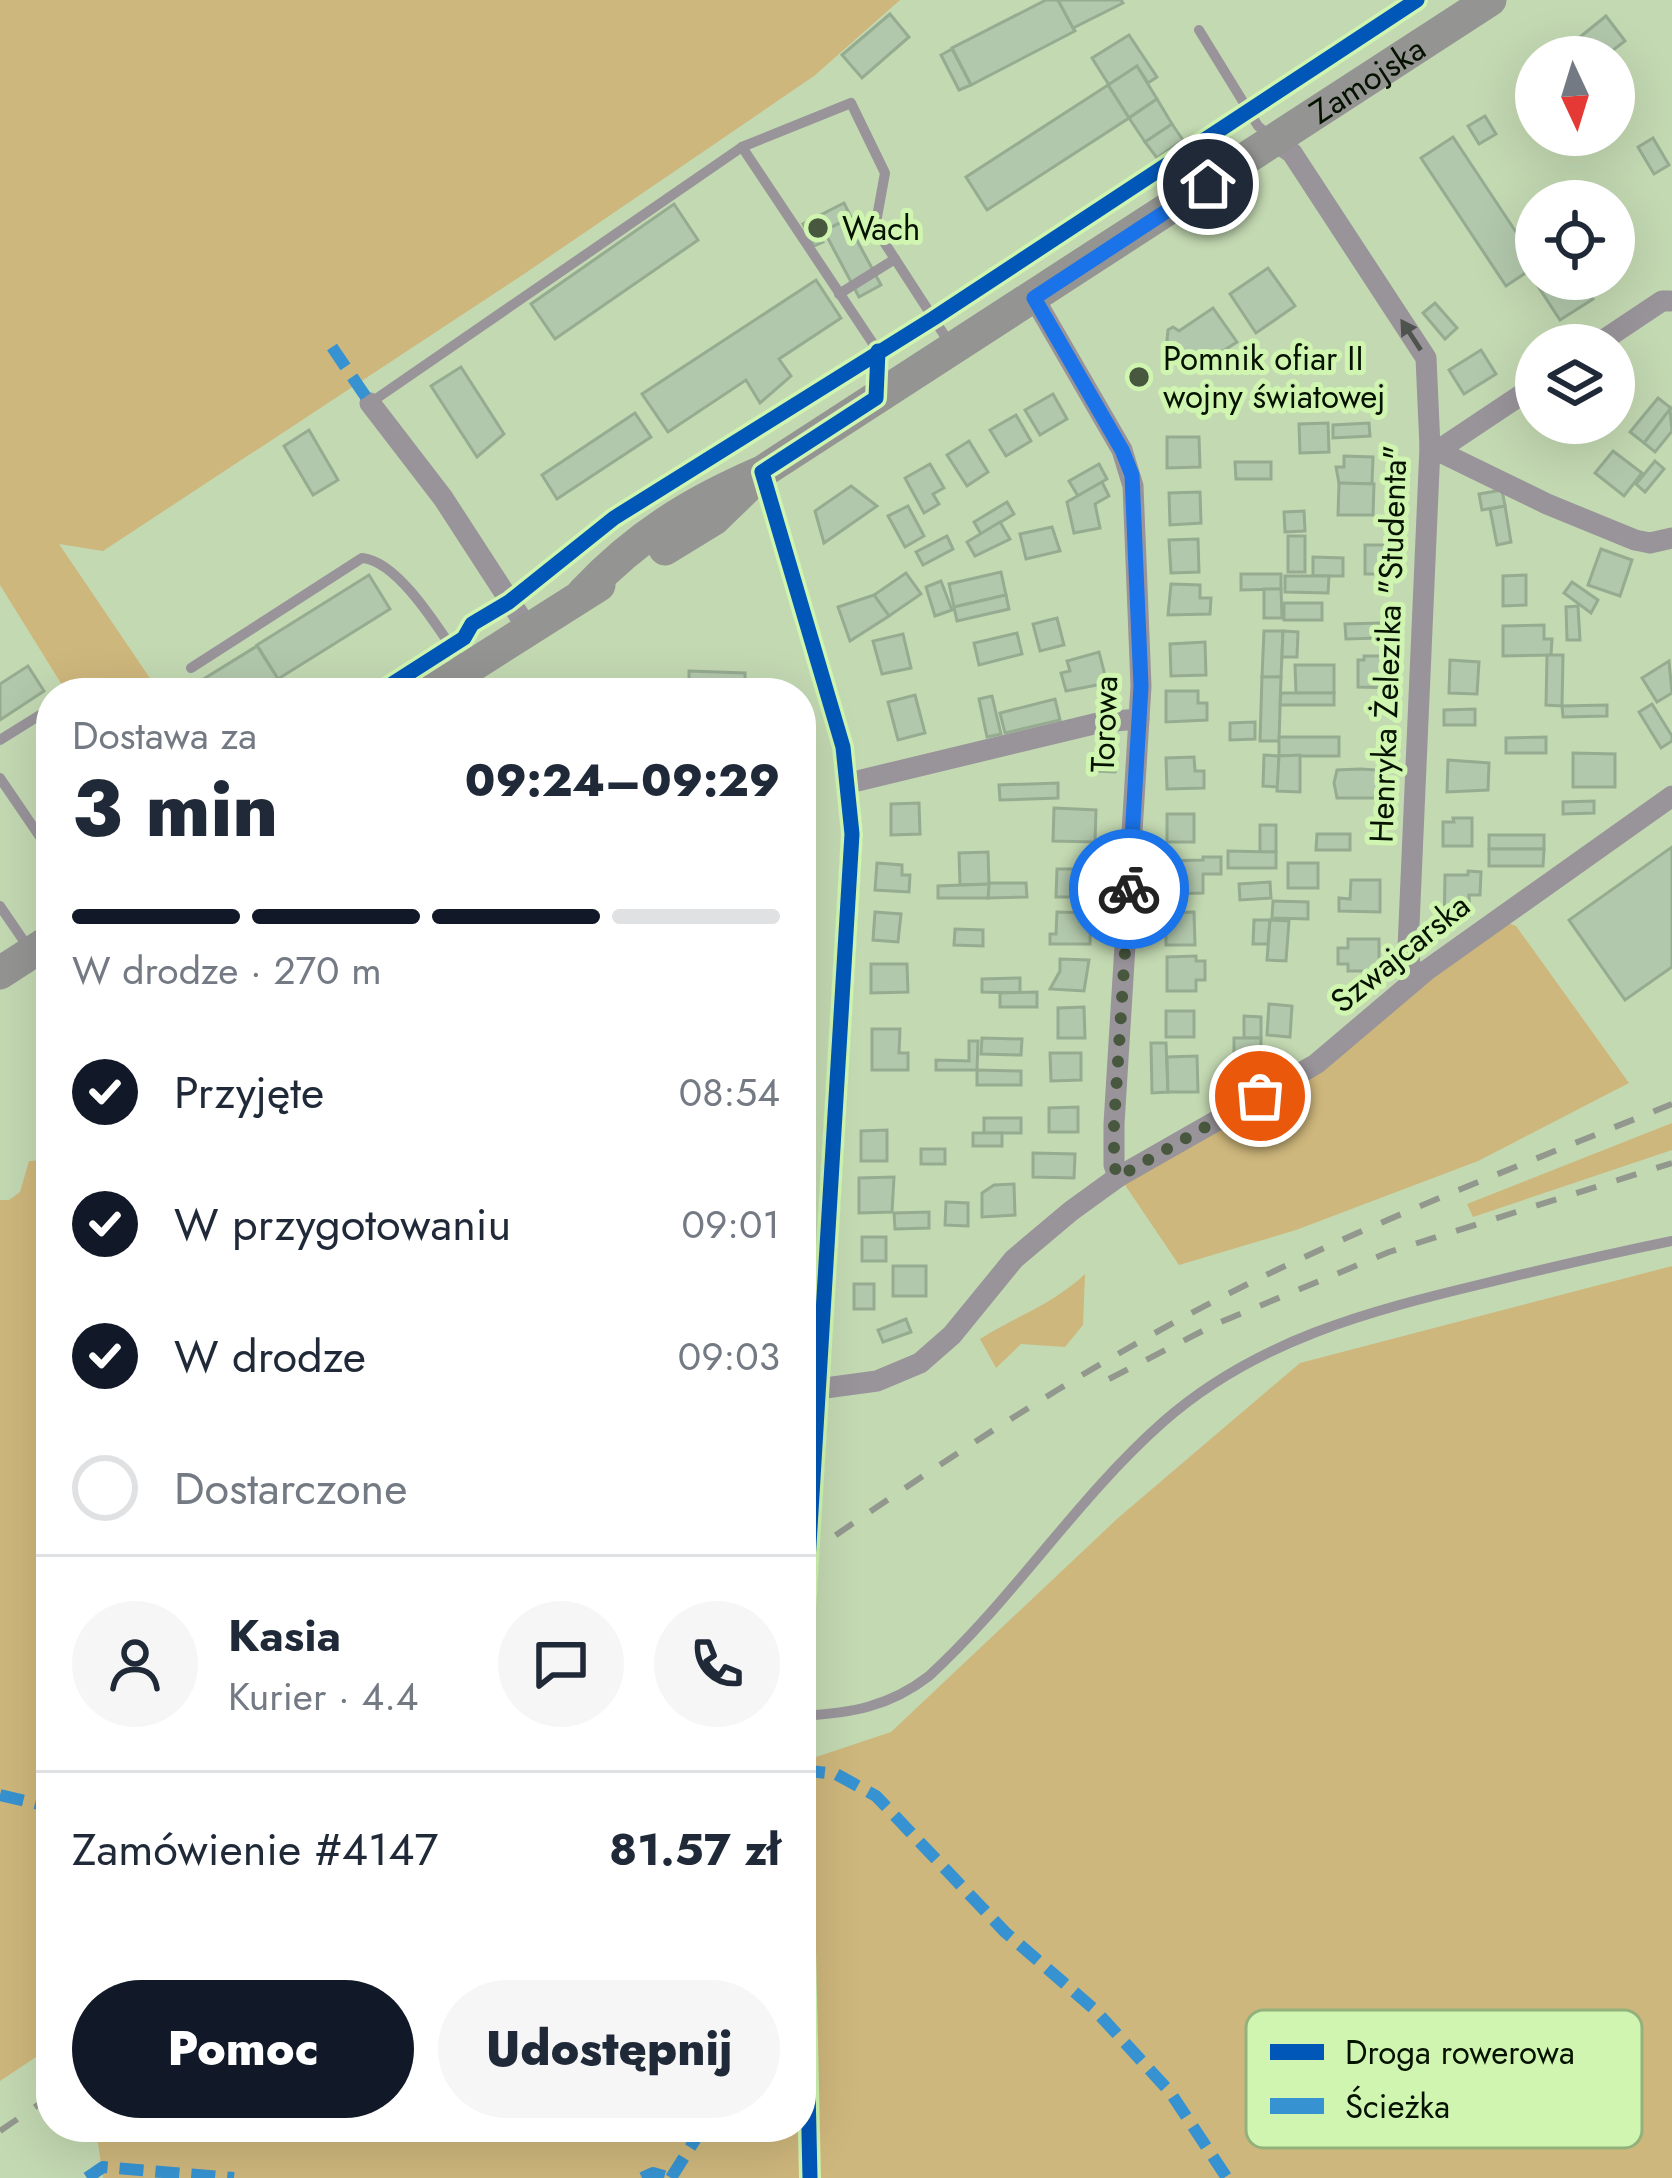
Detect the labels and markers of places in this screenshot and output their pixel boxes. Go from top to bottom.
pin [1157,133,1259,235]
place label: Wach [842,205,920,252]
marker: Wach [805,215,831,241]
place label: Pomnik ofiar II wojny światowej [1163,335,1386,420]
marker: Pomnik ofiar II wojny światowej [1126,364,1152,390]
pin [1209,1045,1311,1147]

